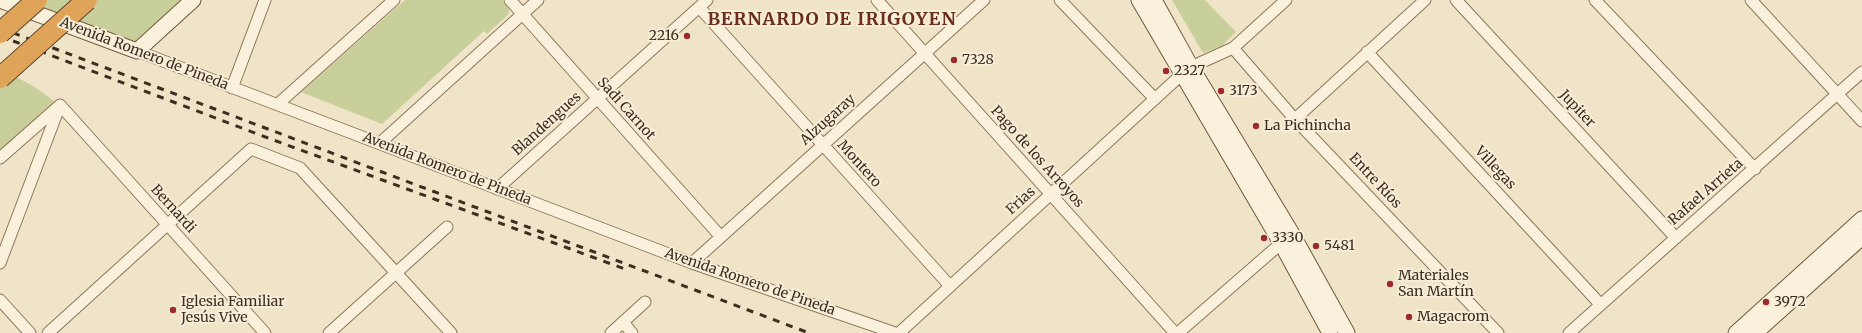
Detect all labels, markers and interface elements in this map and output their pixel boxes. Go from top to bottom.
district label: BERNARDO DE IRIGOYEN [707,9,957,31]
street label: Avenida Romero de Pineda [57,14,231,94]
place label: 2216 [649,28,679,44]
marker: 2216 [682,31,692,41]
place label: 7328 [962,52,994,68]
marker: 7328 [949,55,959,65]
place label: 2327 [1174,63,1205,79]
marker: 2327 [1161,66,1171,76]
street label: Sadi Carnot [594,74,658,144]
place label: 3173 [1229,83,1258,99]
marker: 3173 [1216,86,1226,96]
street label: Jupiter [1556,87,1598,131]
street label: Blandengues [509,89,585,159]
street label: Alzugaray [797,91,859,149]
street label: Pago de los Arroyos [987,103,1087,211]
place label: La Pichincha [1264,118,1351,134]
marker: La Pichincha [1251,121,1261,131]
street label: Avenida Romero de Pineda [360,129,534,209]
street label: Montero [834,137,884,191]
street label: Villegas [1471,143,1519,193]
street label: Entre Ríos [1345,150,1405,212]
street label: Rafael Arrieta [1666,155,1746,229]
street label: Bernardi [147,181,199,237]
street label: Frias [1003,184,1039,218]
place label: 3330 [1272,230,1304,246]
marker: 3330 [1259,233,1269,243]
place label: 5481 [1324,238,1355,254]
marker: 5481 [1311,241,1321,251]
street label: Avenida Romero de Pineda [663,245,837,319]
place label: Materiales San Martín [1398,268,1474,300]
marker: Materiales San Martín [1385,279,1395,289]
place label: Iglesia Familiar Jesús Vive [181,294,285,326]
place label: 3972 [1774,294,1806,310]
marker: 3972 [1761,297,1771,307]
marker: Iglesia Familiar Jesús Vive [168,305,178,315]
place label: Magacrom [1417,309,1489,325]
marker: Magacrom [1404,312,1414,322]

